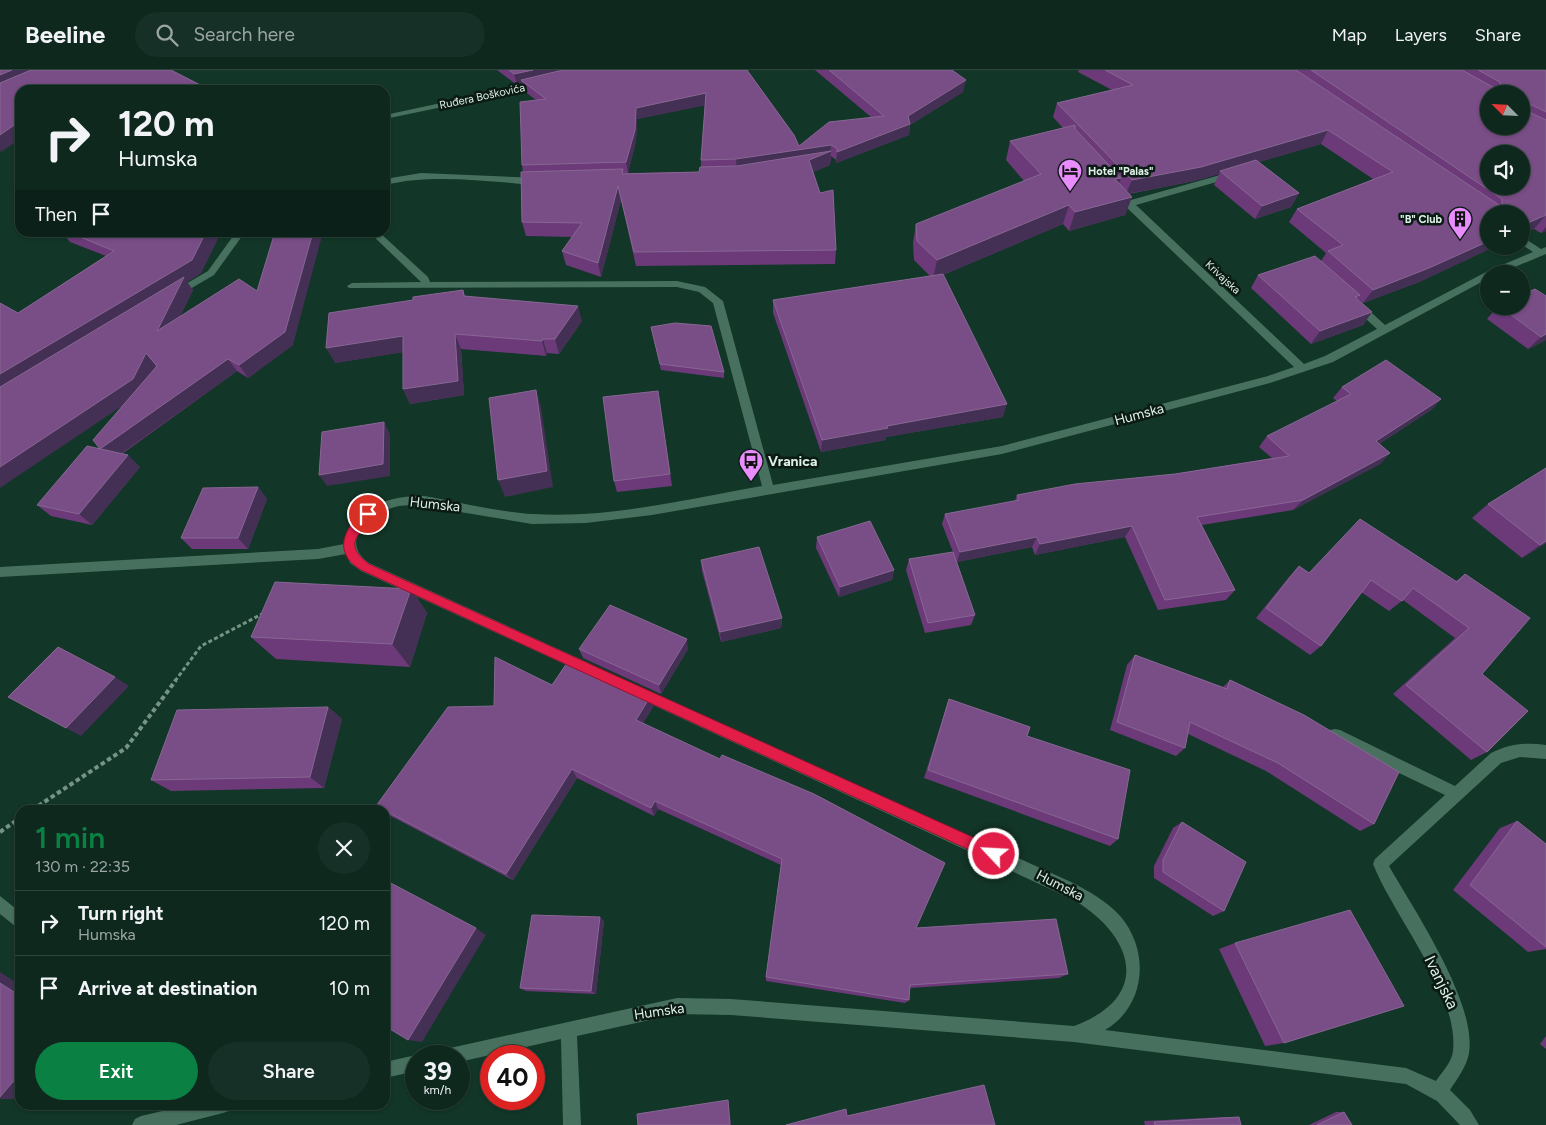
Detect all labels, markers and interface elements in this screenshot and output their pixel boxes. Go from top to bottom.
search box [135,12,485,57]
text: Beeline [25,20,105,49]
icon: search [153,21,181,49]
text: Search here [193,23,295,46]
text: Map [1332,24,1367,46]
text: Layers [1395,24,1447,46]
text: Share [1475,24,1521,46]
street label: Ruđera Boškovića [438,81,526,112]
north arrow [1480,85,1530,135]
map controls [1480,85,1530,315]
text: 120 m [118,103,215,145]
icon: right [35,105,100,170]
text: Humska [118,145,197,172]
button: sound [1480,145,1530,195]
hotel icon: Hotel "Palas" [1057,158,1083,192]
place label: Hotel "Palas" [1088,165,1154,178]
icon: arrive [87,200,115,228]
text: Then [35,203,77,226]
button: + [1480,205,1530,255]
building icon: "B" Club [1447,206,1473,240]
place label: "B" Club [1400,213,1442,226]
street label: Krivajska [1202,258,1243,297]
button: − [1480,265,1530,315]
street label: Humska [1113,400,1166,429]
bus stop icon: Vranica [738,448,764,482]
place label: Vranica [768,453,817,470]
pin [347,493,389,535]
street label: Humska [409,493,461,516]
icon: arrive [354,500,382,528]
text: 1 min [35,819,105,856]
button: close [318,822,370,874]
position arrow [967,827,1019,879]
text: 130 m · 22:35 [35,857,130,876]
street label: Humska [1033,866,1086,904]
text: Turn right [78,902,164,925]
icon: right [35,909,63,937]
text: 120 m [318,912,370,935]
text: Humska [78,925,136,944]
street label: Ivanjska [1421,952,1463,1012]
icon: arrive [35,974,63,1002]
text: Arrive at destination [78,977,257,1000]
text: 10 m [329,977,370,1000]
street label: Humska [633,1000,685,1023]
button: Exit [35,1042,198,1100]
button: Share [208,1042,370,1100]
speed limit sign: 40 [480,1045,545,1110]
text: 39 [423,1056,452,1086]
text: km/h [424,1083,451,1097]

